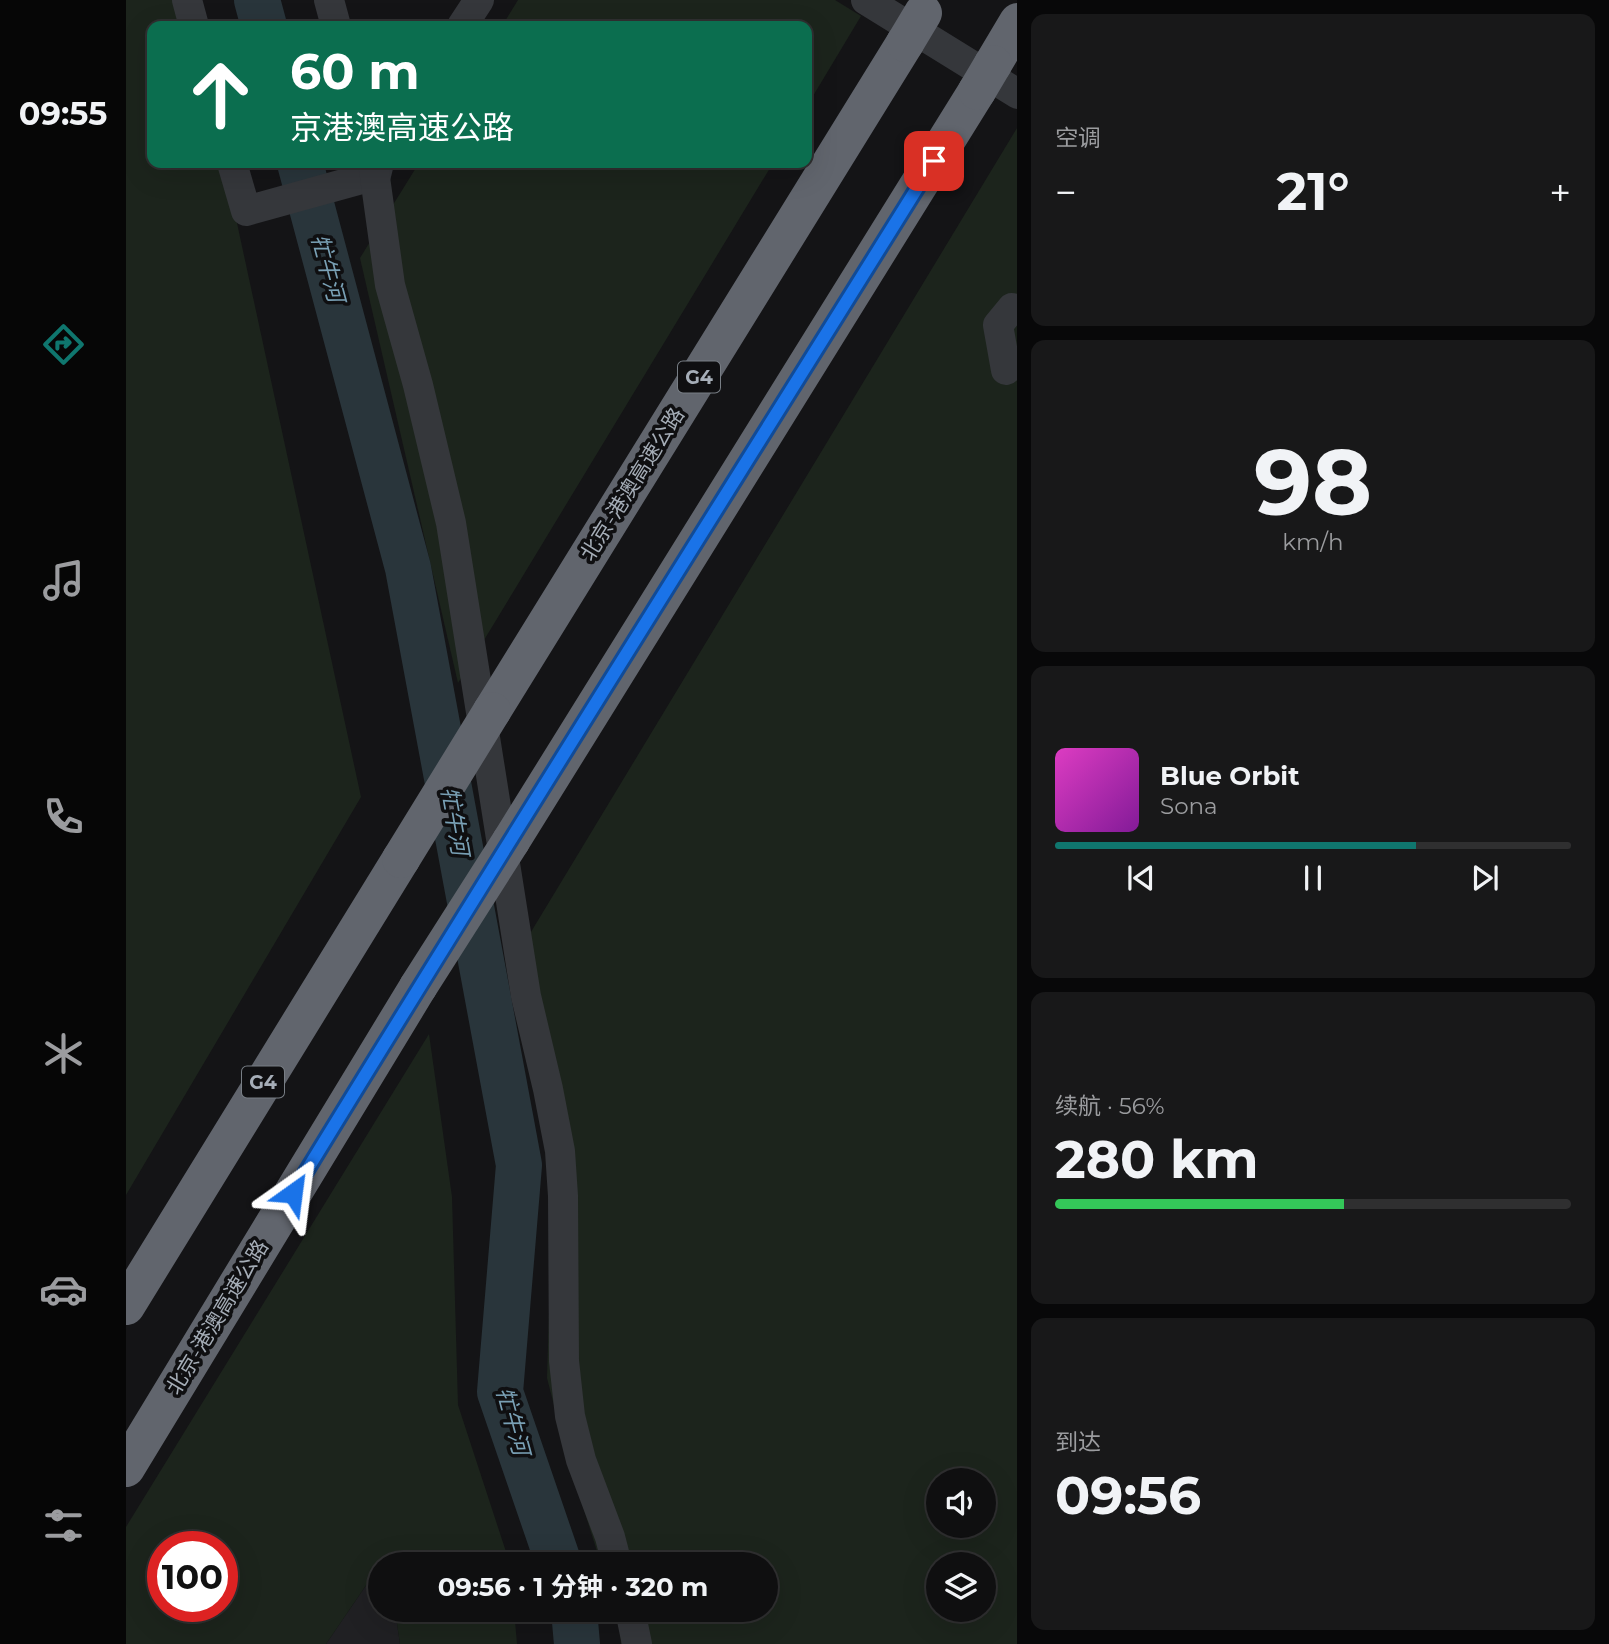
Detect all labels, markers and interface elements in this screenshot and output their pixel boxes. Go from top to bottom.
text: 60 m [290,42,420,101]
icon: ahead [175,49,266,140]
text: 09:55 [19,94,107,133]
text: 京港澳高速公路 [290,108,514,147]
text: 空调 [1055,124,1101,152]
pin [904,131,964,191]
icon: arrive [915,142,953,180]
text: 21° [1277,160,1349,223]
text: − [1055,169,1077,216]
text: + [1549,169,1571,216]
water label: 牤牛河 [306,231,351,309]
icon: directions [39,320,88,369]
road number: G4 [678,362,720,392]
street label: 北京-港澳高速公路 [575,403,689,565]
text: 98 [1254,427,1372,538]
text: km/h [1282,528,1344,556]
icon: music [39,556,88,605]
text: Blue Orbit [1160,760,1299,792]
water label: 牤牛河 [435,785,475,861]
icon: phone [39,792,88,841]
text: Sona [1160,792,1218,820]
icon: previous [1122,859,1160,897]
icon: pause [1294,859,1332,897]
icon: next [1466,859,1504,897]
icon: climate [39,1029,88,1078]
road number: G4 [242,1066,284,1098]
text: 续航 · 56% [1055,1092,1164,1120]
text: 280 km [1055,1128,1258,1191]
position arrow [256,1156,330,1230]
street label: 北京-港澳高速公路 [161,1235,273,1399]
icon: car [39,1265,88,1314]
water label: 牤牛河 [491,1384,536,1462]
text: 到达 [1055,1428,1101,1456]
text: 09:56 [1055,1464,1201,1527]
map controls [926,1468,996,1622]
button: sound [926,1468,996,1538]
icon: filters [39,1501,88,1550]
speed limit sign: 100 [147,1531,238,1622]
button: layers [926,1552,996,1622]
text: 09:56 · 1 分钟 · 320 m [438,1571,708,1603]

